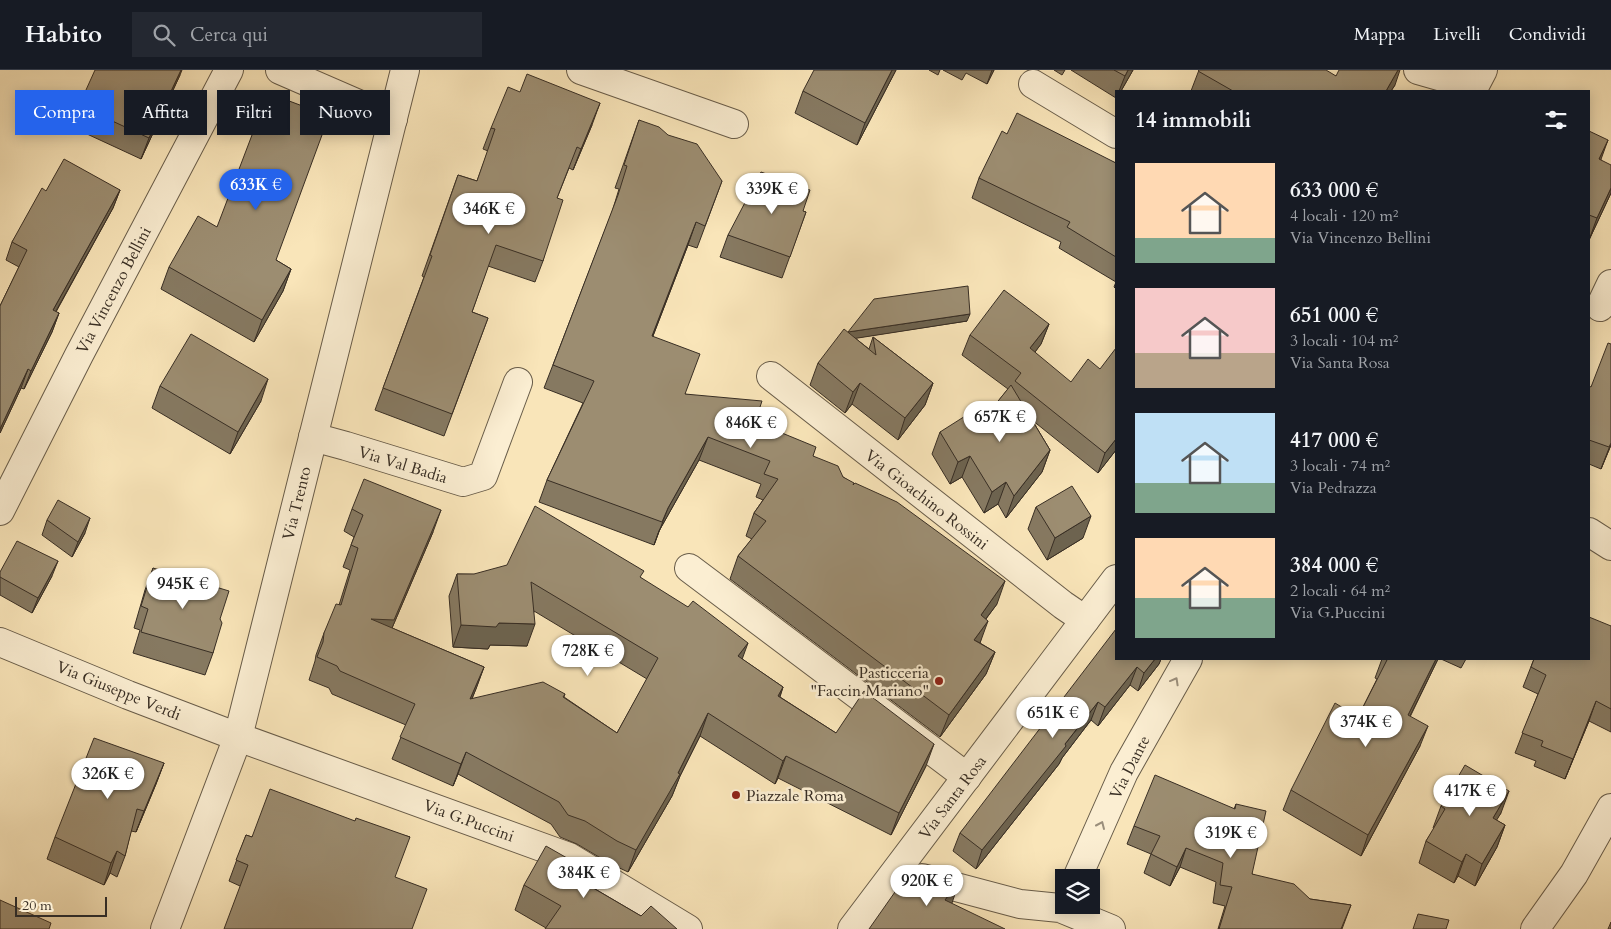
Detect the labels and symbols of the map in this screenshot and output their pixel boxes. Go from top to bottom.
pin: 633K € [215,168,297,211]
pin: 339K € [731,172,813,215]
pin: 346K € [448,192,530,235]
street label: Via Vincenzo Bellini [71,223,157,358]
pin: 657K € [959,400,1041,443]
pin: 846K € [710,406,792,449]
street label: Via Val Badia [355,441,450,489]
street label: Via Gioachino Rossini [860,445,993,555]
street label: Via Trento [277,464,317,542]
pin: 945K € [142,568,224,610]
pin: 728K € [547,634,629,677]
street label: Via Giuseppe Verdi [53,656,185,726]
place label: Pasticceria "Faccin Mariano" [810,662,929,702]
marker: Pasticceria "Faccin Mariano" [933,675,945,687]
one-way arrow [1169,677,1179,686]
pin: 651K € [1012,696,1094,739]
pin: 374K € [1325,706,1407,748]
street label: Via Dante [1104,732,1155,803]
street label: Via Santa Rosa [914,751,992,844]
pin: 326K € [67,758,149,800]
pin: 417K € [1429,774,1511,817]
place label: Piazzale Roma [746,785,844,807]
marker: Piazzale Roma [730,789,742,801]
street label: Via G.Puccini [420,794,518,848]
pin: 319K € [1190,816,1272,859]
one-way arrow [1095,821,1106,830]
pin: 384K € [543,856,625,899]
pin: 920K € [886,864,968,907]
scale bar [15,894,108,917]

